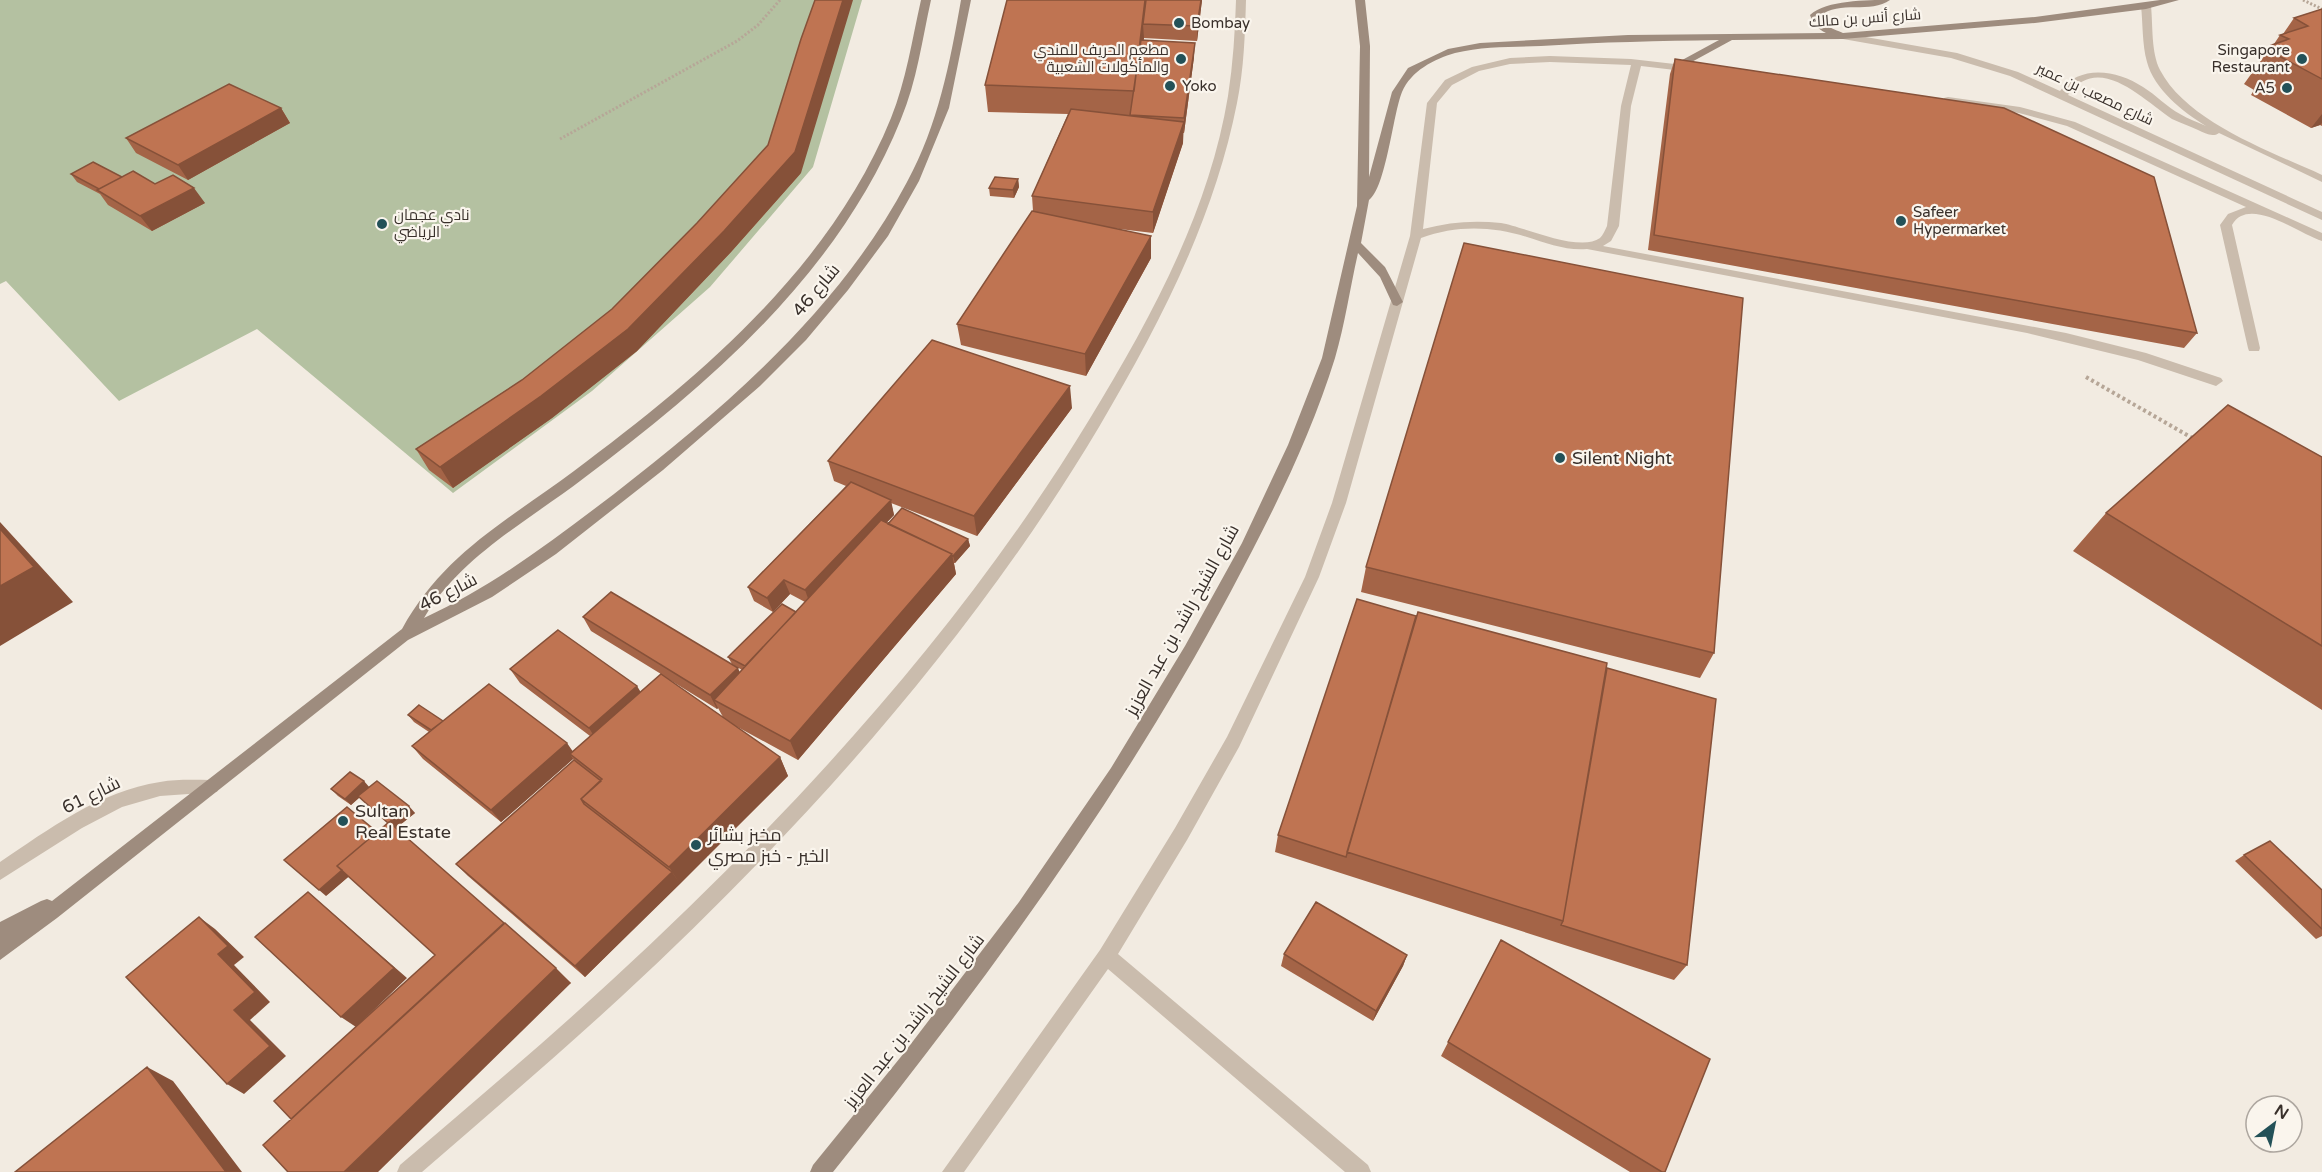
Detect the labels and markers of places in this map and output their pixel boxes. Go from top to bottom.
place label: Bombay [1191,14,1250,32]
marker: Bombay [1172,16,1186,30]
place label: مطعم الحريف للمندي والمأكولات الشعبية [1033,41,1169,76]
place label: Singapore Restaurant [2212,41,2290,76]
marker: مطعم الحريف للمندي والمأكولات الشعبية [1174,52,1188,66]
marker: Singapore Restaurant [2295,52,2309,66]
place label: Yoko [1182,77,1217,95]
marker: Yoko [1163,79,1177,93]
place label: A5 [2254,79,2275,97]
marker: A5 [2280,81,2294,95]
place label: Safeer Hypermarket [1913,203,2006,238]
place label: نادي عجمان الرياضي [394,206,469,244]
marker: Safeer Hypermarket [1894,214,1908,228]
marker: نادي عجمان الرياضي [375,217,389,231]
place label: Silent Night [1572,447,1672,469]
marker: Silent Night [1553,451,1567,465]
place label: Sultan Real Estate [355,800,451,843]
marker: Sultan Real Estate [336,814,350,828]
place label: مخبز بشائر الخير - خبز مصري [707,824,829,870]
marker: مخبز بشائر الخير - خبز مصري [689,838,703,852]

